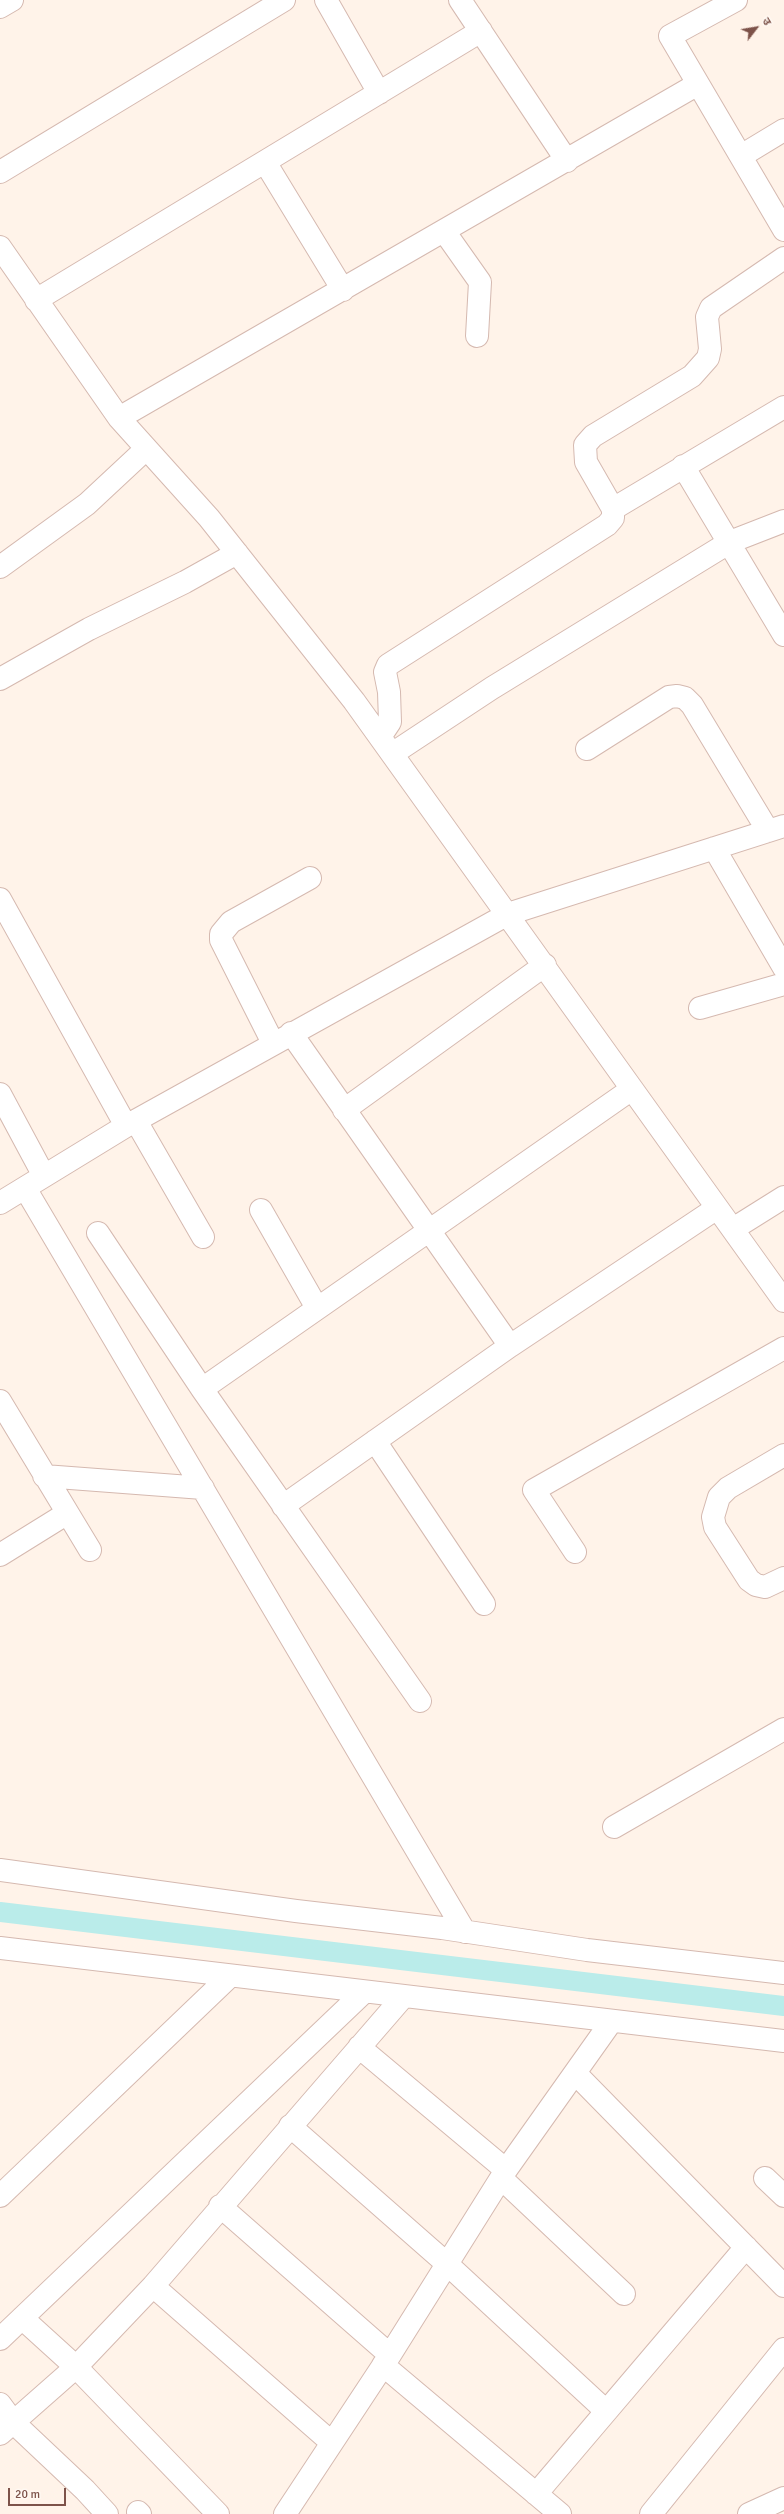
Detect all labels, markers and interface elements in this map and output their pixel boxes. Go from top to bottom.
north arrow [736,8,776,48]
text: उ [759,15,774,28]
scale bar [10,2480,68,2506]
text: 20 m [15,2487,40,2502]

